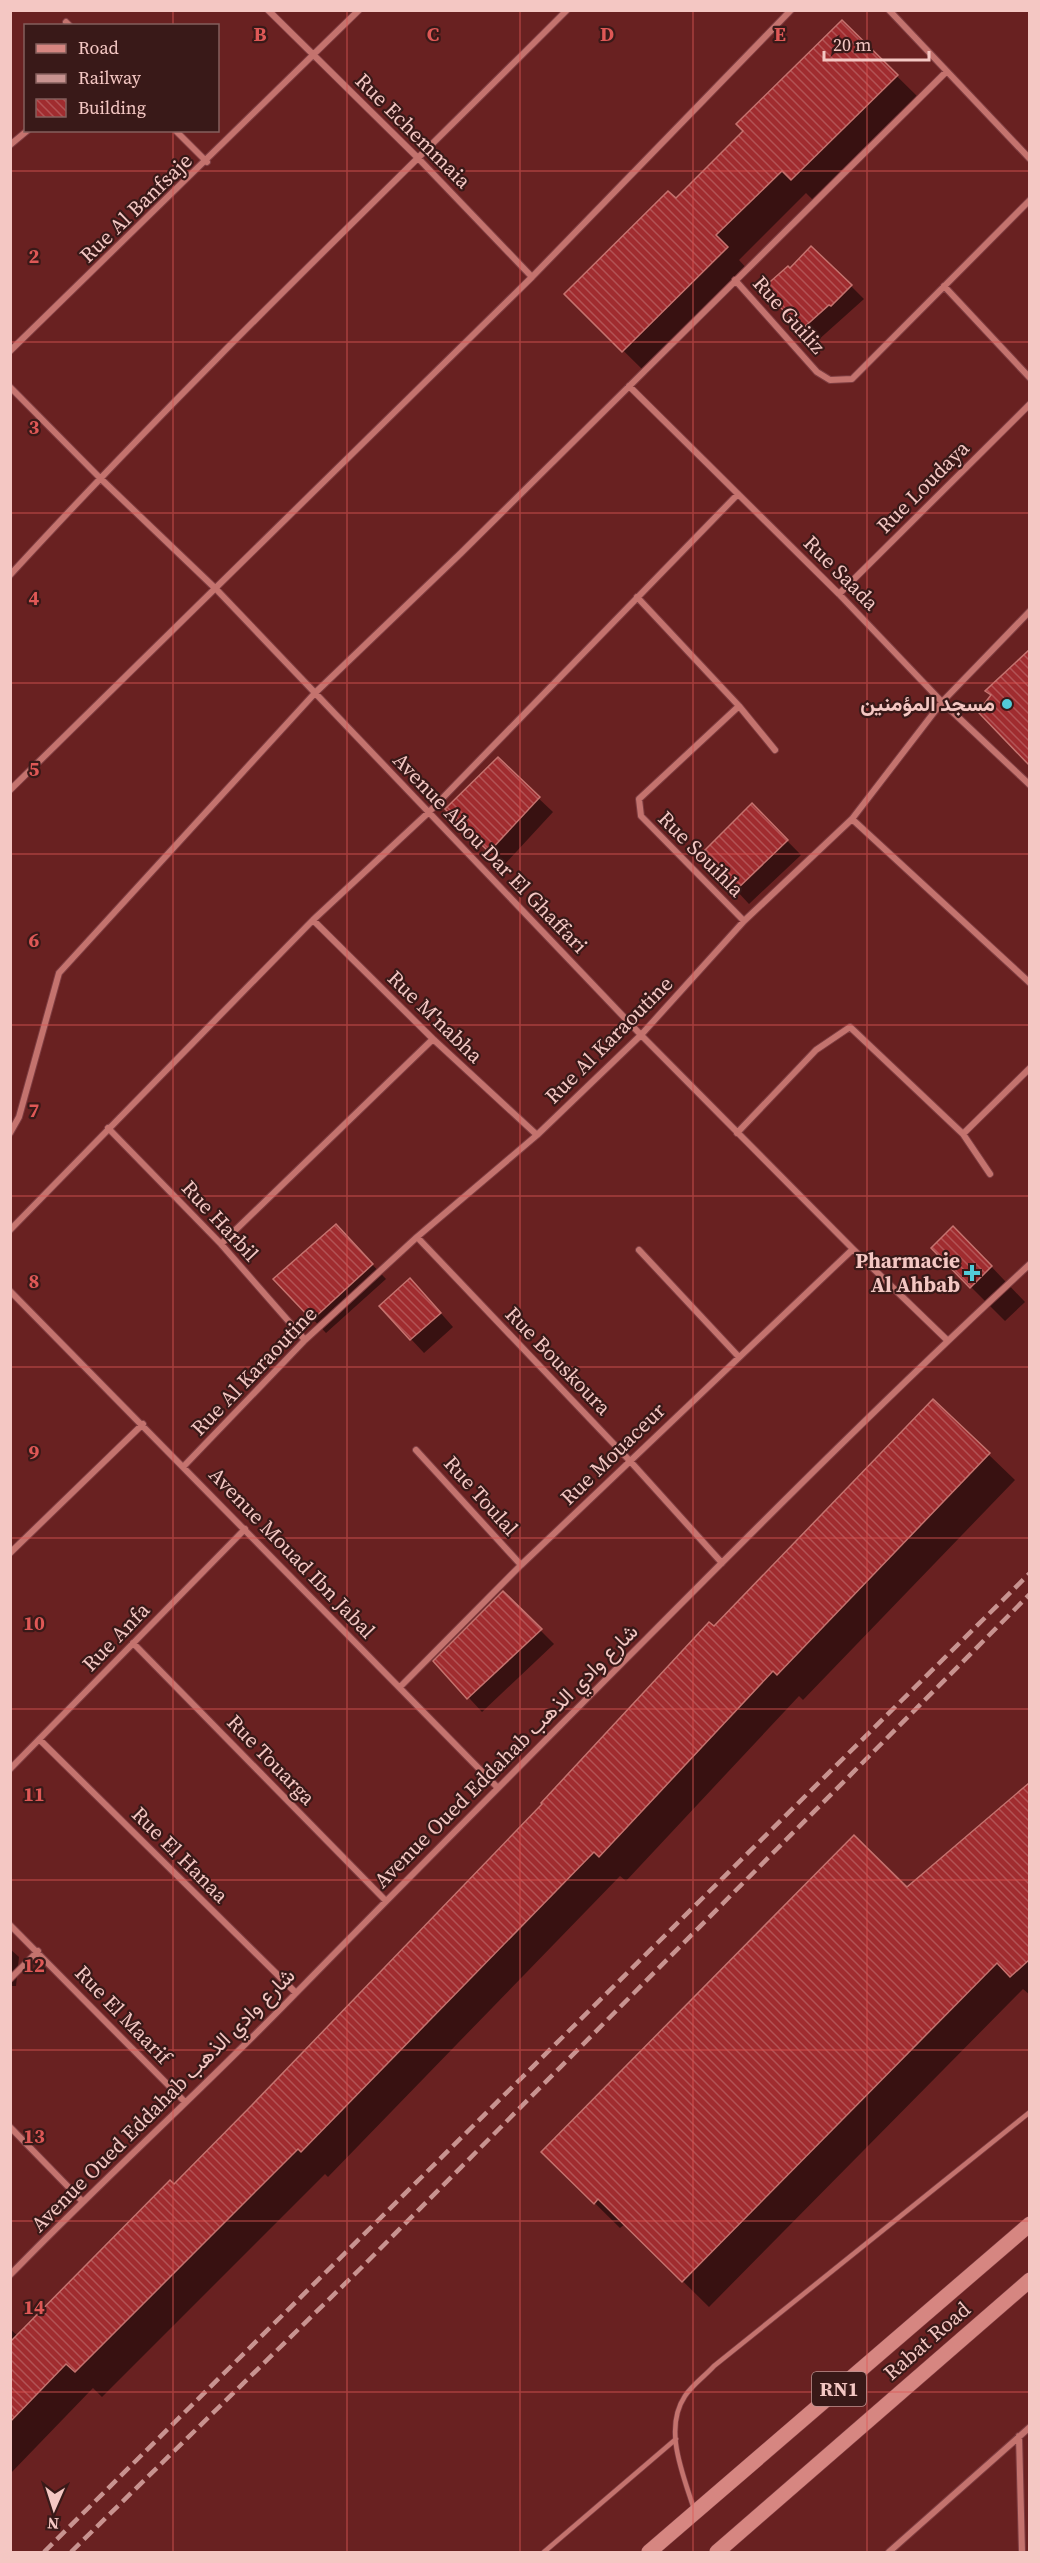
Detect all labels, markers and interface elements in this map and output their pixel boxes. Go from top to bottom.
text: B [253,20,267,48]
text: C [427,20,439,48]
text: D [600,20,614,48]
text: E [774,20,786,48]
legend [24,24,219,132]
scale bar [824,24,929,62]
text: 20 m [833,32,871,57]
text: Road [78,35,119,60]
text: Railway [78,65,142,90]
street label: Rue Echemmaia [349,66,478,195]
text: Building [78,95,146,120]
street label: Rue Al Banfsaje [73,146,198,269]
text: 2 [29,242,40,270]
street label: Rue Guiliz [746,269,833,360]
text: 3 [29,413,40,441]
street label: Rue Loudaya [870,434,976,539]
street label: Rue Saada [797,529,886,617]
text: 4 [29,584,40,612]
place label: مسجد المؤمنين [860,689,995,718]
marker: مسجد المؤمنين [1000,697,1014,711]
street label: Avenue Abou Dar El Ghaffari [387,746,594,959]
text: 5 [29,755,40,783]
street label: Rue Souihla [652,804,751,903]
text: 6 [29,926,40,954]
street label: Rue M'nabha [381,964,490,1070]
street label: Rue Al Karaoutine [538,969,679,1110]
text: 7 [29,1096,40,1124]
street label: Rue Harbil [175,1174,265,1268]
place label: Pharmacie Al Ahbab [855,1246,960,1299]
marker: Pharmacie Al Ahbab [965,1266,979,1280]
text: 8 [29,1267,39,1295]
street label: Rue Al Karaoutine [184,1299,323,1442]
street label: Rue Bouskoura [499,1300,618,1422]
street label: Rue Mouaceur [554,1396,672,1511]
text: 9 [29,1438,40,1466]
street label: Rue Toulal [438,1449,525,1542]
street label: Avenue Mouad Ibn Jabal [203,1461,382,1645]
street label: Rue Anfa [75,1595,156,1678]
text: 10 [23,1609,45,1637]
street label: Avenue Oued Eddahab شارع وادي الذهب [367,1617,646,1896]
street label: Rue Touarga [221,1708,322,1812]
text: 11 [23,1780,45,1808]
street label: Rue El Hanaa [126,1800,235,1910]
text: 12 [23,1951,45,1979]
street label: Rue El Maarif [69,1959,179,2072]
street label: Avenue Oued Eddahab شارع وادي الذهب [24,1961,303,2240]
text: 13 [23,2122,45,2150]
text: 14 [23,2293,45,2321]
street label: Rabat Road [877,2295,976,2386]
road number: RN1 [812,2372,866,2406]
north arrow [24,2479,84,2539]
text: N [46,2513,60,2535]

